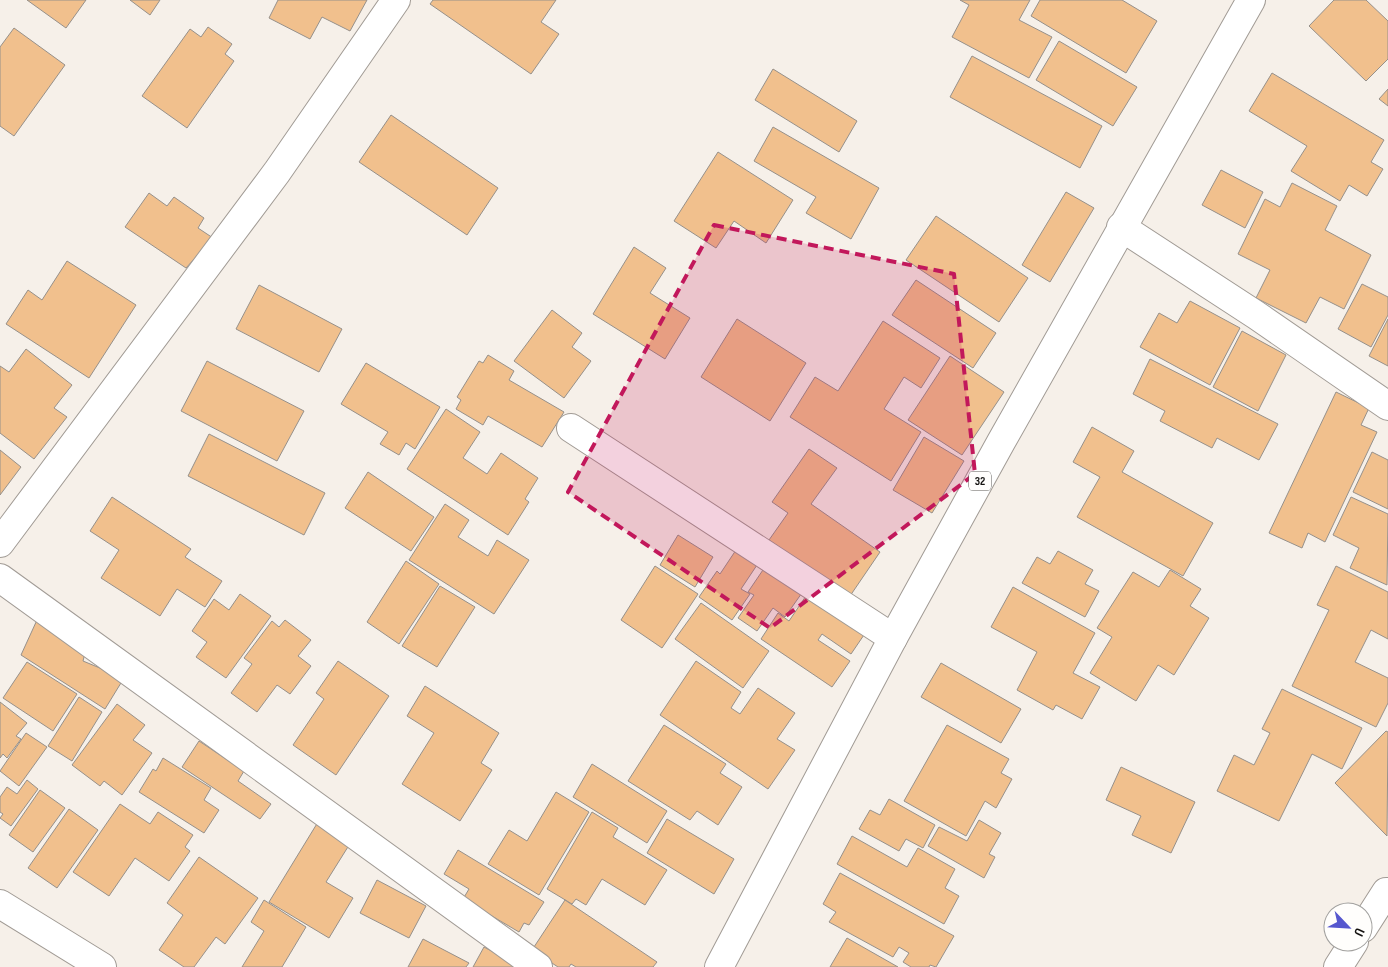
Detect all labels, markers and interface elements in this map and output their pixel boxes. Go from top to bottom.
road number: 32 [969,472,991,491]
north arrow [1323,902,1373,952]
text: U [1350,925,1369,939]

